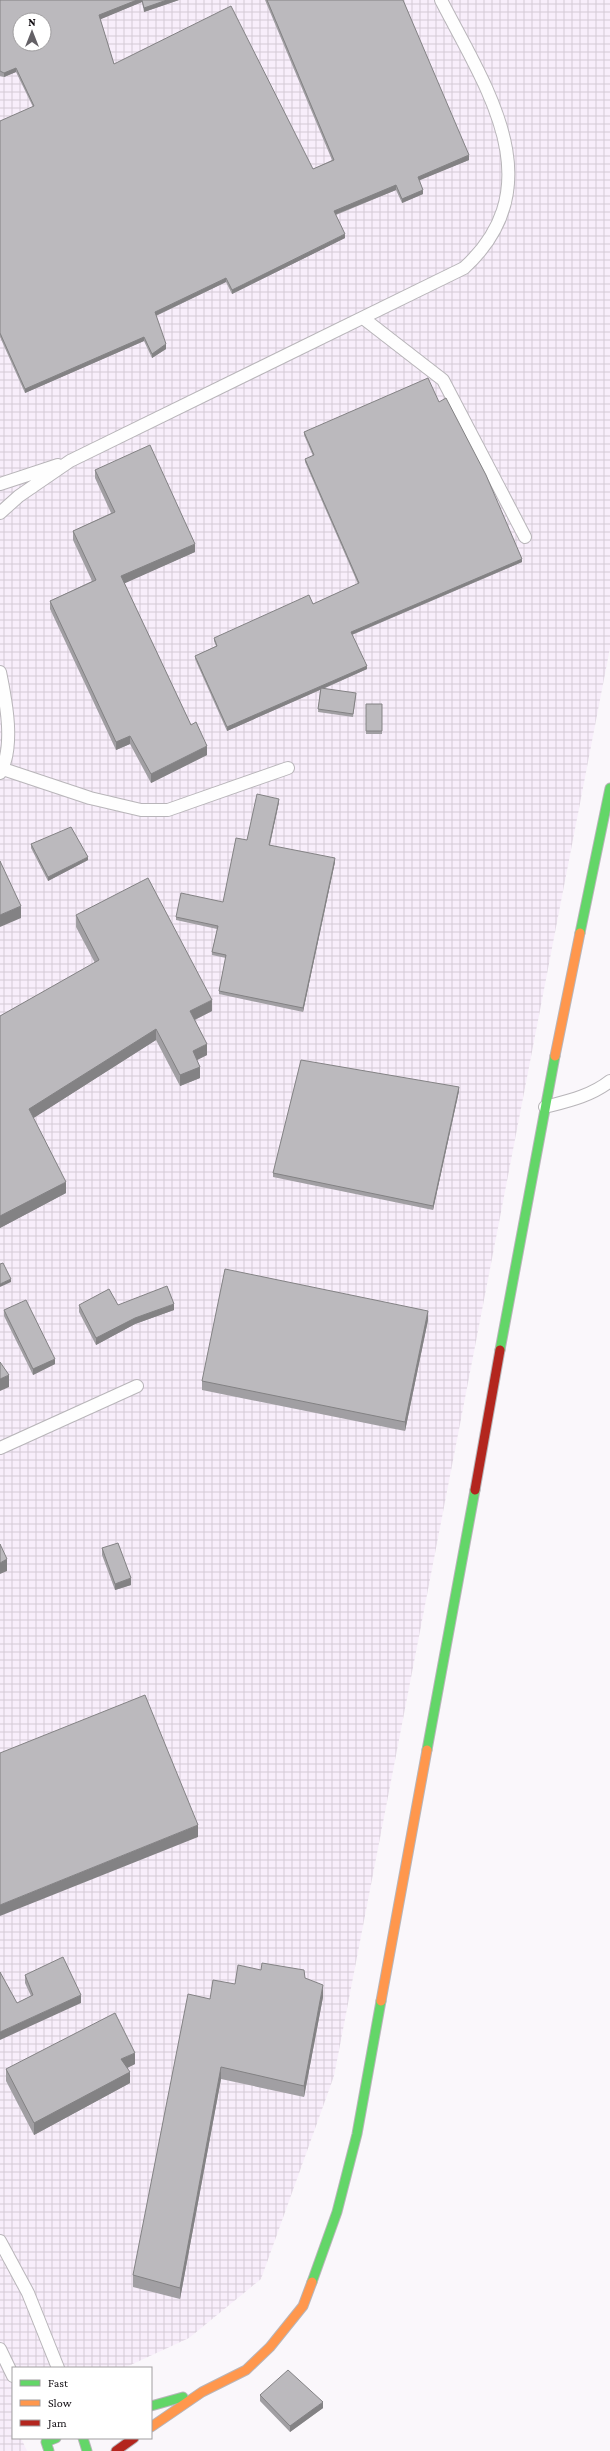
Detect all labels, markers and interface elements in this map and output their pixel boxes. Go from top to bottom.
north arrow [12,12,52,52]
text: N [28,16,36,28]
legend [12,2367,152,2439]
text: Fast [48,2376,69,2390]
text: Slow [48,2396,72,2410]
text: Jam [47,2416,67,2430]

